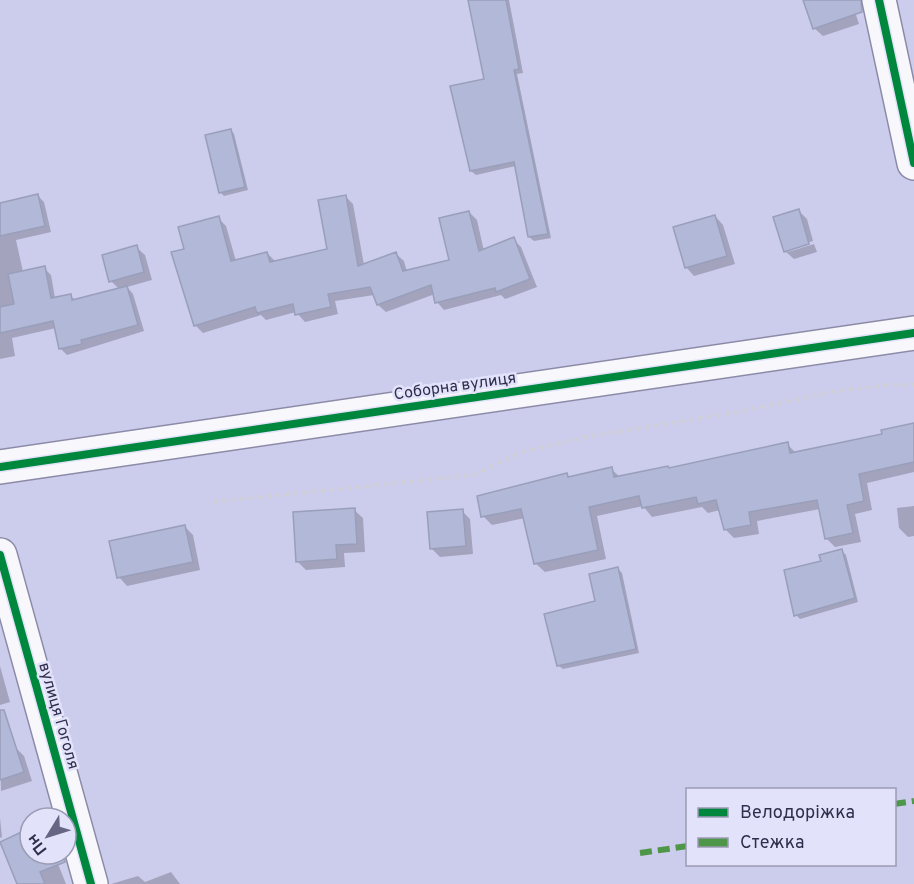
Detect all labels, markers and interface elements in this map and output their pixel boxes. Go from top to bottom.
street label: Соборна вулиця [392,369,518,405]
street label: вулиця Гоголя [33,660,83,772]
legend [686,788,896,866]
text: Велодоріжка [740,802,855,825]
north arrow [18,806,78,866]
text: Пн [23,829,52,859]
text: Стежка [740,832,804,855]

